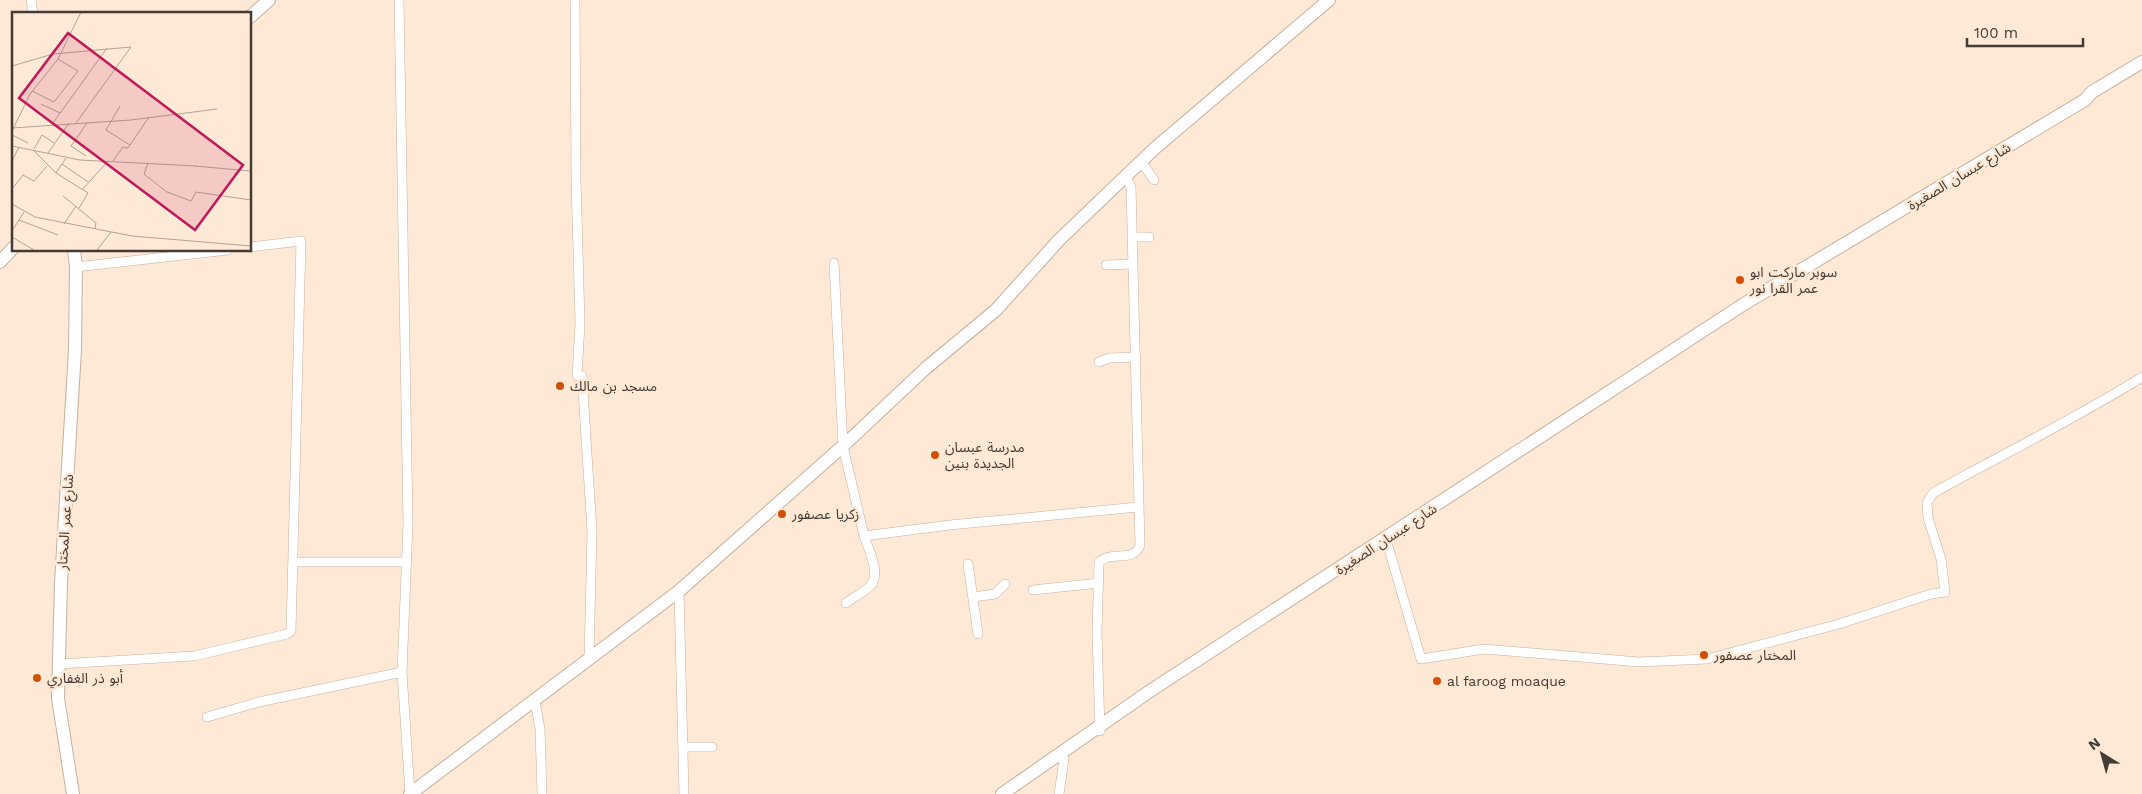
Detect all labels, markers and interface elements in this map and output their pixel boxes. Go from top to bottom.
inset map [12,12,251,251]
scale bar [1967,15,2083,47]
text: 100 m [1974,24,2018,42]
street label: شارع عبسان الصغيرة [1904,139,2015,216]
place label: سوبر ماركت ابو عمر القرا نور [1749,264,1837,297]
marker: سوبر ماركت ابو عمر القرا نور [1734,274,1746,286]
place label: مسجد بن مالك [570,378,657,395]
marker: مسجد بن مالك [554,380,566,392]
place label: مدرسة عبسان الجديدة بنين [945,439,1024,472]
marker: مدرسة عبسان الجديدة بنين [929,449,941,461]
street label: شارع عمر المختار [54,474,79,572]
street label: شارع عبسان الصغيرة [1332,500,1441,580]
place label: زكريا عصفور [791,506,860,523]
marker: زكريا عصفور [776,508,788,520]
place label: المختار عصفور [1713,647,1796,664]
marker: المختار عصفور [1698,649,1710,661]
place label: أبو ذر الغفاري [47,669,124,689]
marker: أبو ذر الغفاري [31,672,43,684]
place label: al faroog moaque [1447,673,1566,689]
marker: al faroog moaque [1431,675,1443,687]
north arrow [2077,729,2127,779]
text: N [2085,734,2103,753]

